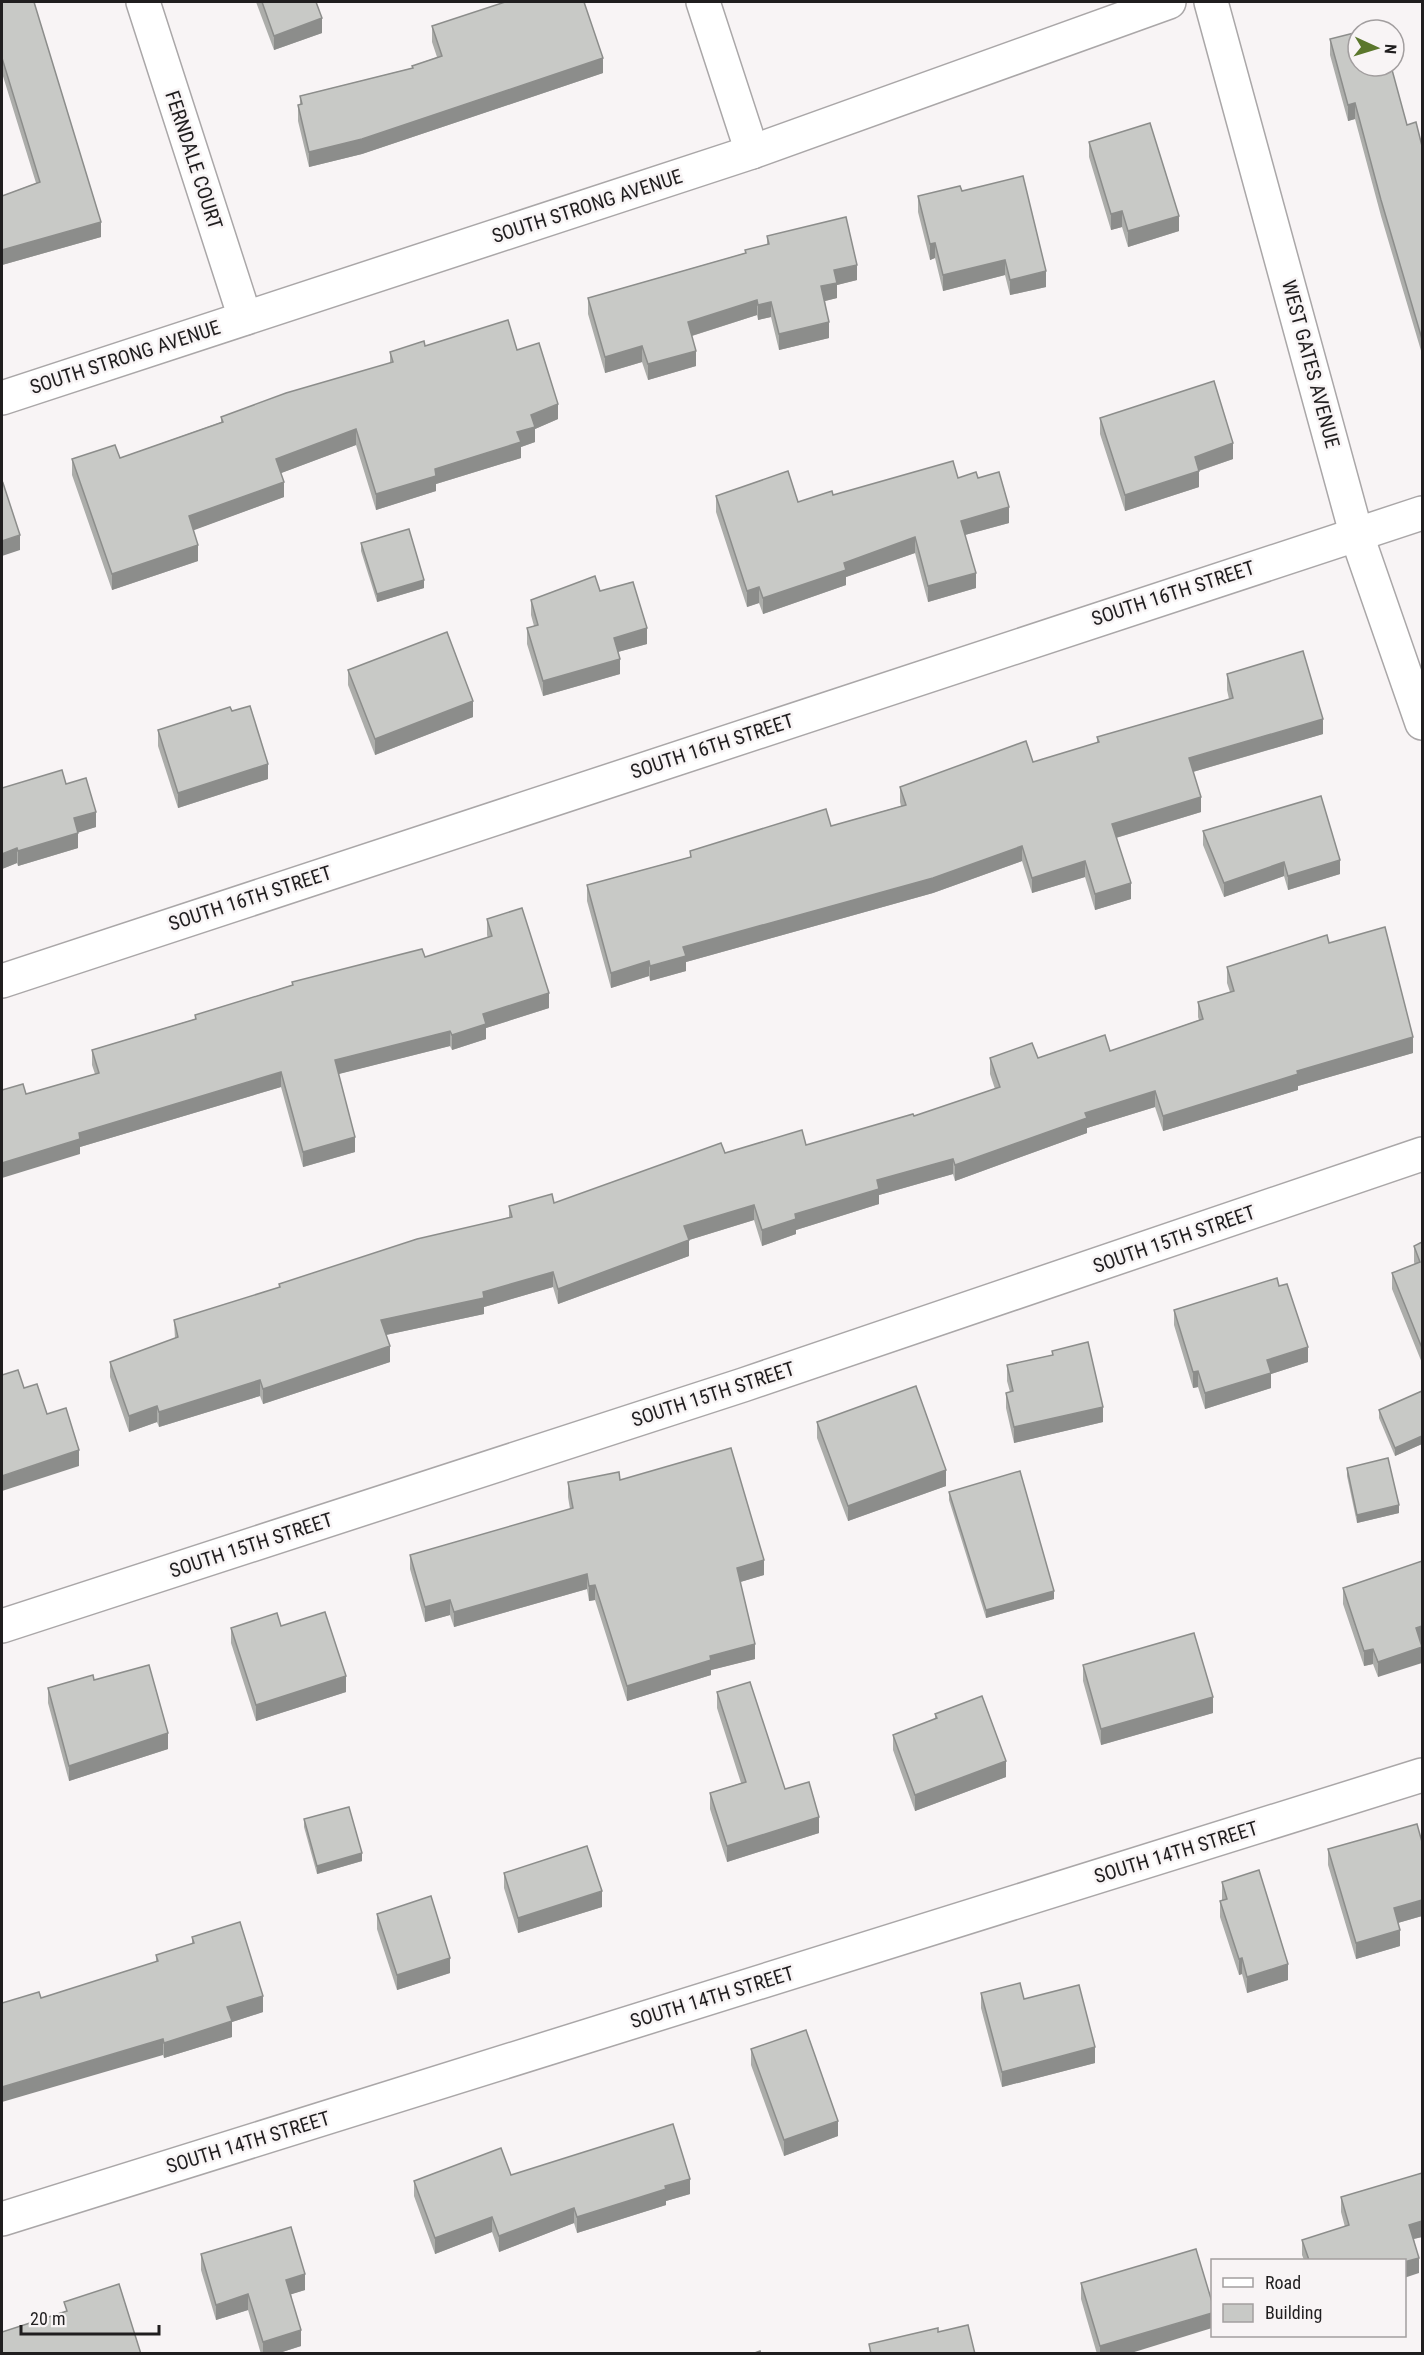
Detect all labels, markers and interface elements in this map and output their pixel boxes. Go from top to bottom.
north arrow [1346,18,1406,78]
text: N [1381,43,1400,55]
street label: FERNDALE COURT [160,88,228,232]
street label: SOUTH STRONG AVENUE [489,164,685,248]
street label: WEST GATES AVENUE [1277,277,1345,451]
street label: SOUTH STRONG AVENUE [27,315,223,399]
street label: SOUTH 16TH STREET [1088,555,1258,631]
street label: SOUTH 16TH STREET [627,708,797,784]
street label: SOUTH 16TH STREET [165,860,335,936]
street label: SOUTH 15TH STREET [1090,1200,1258,1278]
street label: SOUTH 15TH STREET [628,1356,798,1432]
street label: SOUTH 15TH STREET [166,1507,336,1583]
street label: SOUTH 14TH STREET [1091,1816,1261,1888]
street label: SOUTH 14TH STREET [627,1961,797,2033]
street label: SOUTH 14TH STREET [163,2106,333,2178]
legend [1211,2259,1406,2337]
text: Road [1265,2272,1301,2293]
scale bar [21,2298,159,2336]
text: Building [1265,2302,1322,2323]
text: 20 m [30,2308,65,2329]

